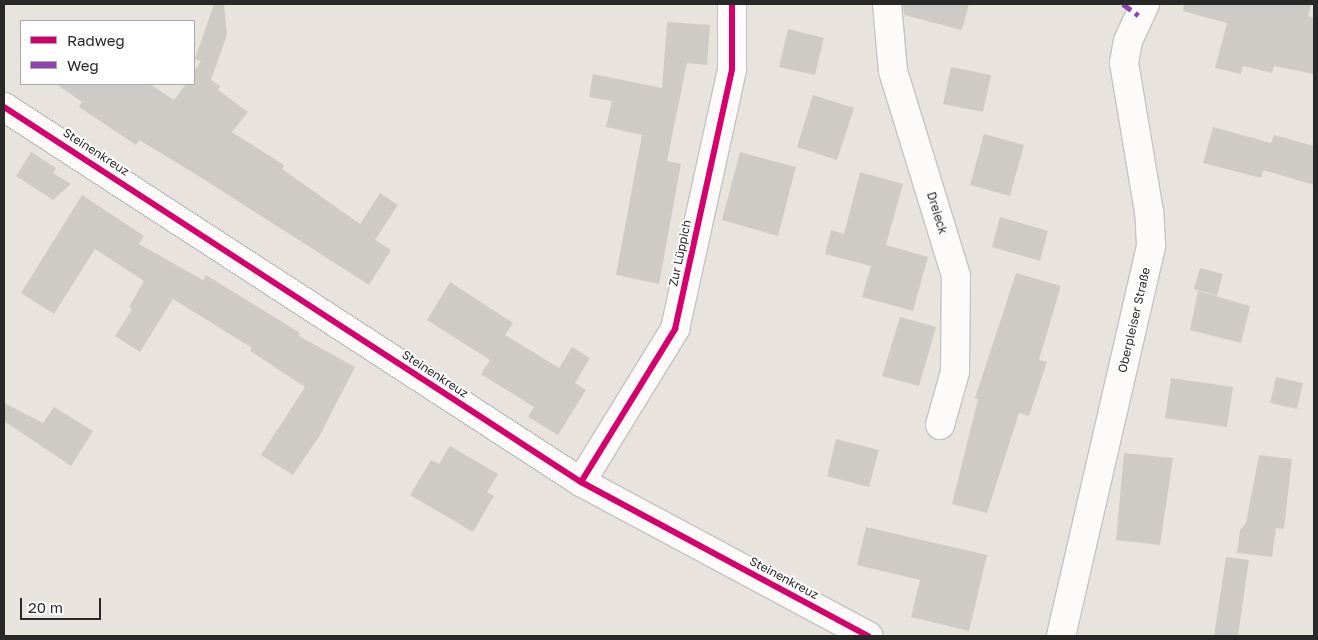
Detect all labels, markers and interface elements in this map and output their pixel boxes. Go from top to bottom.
legend [20,20,195,85]
text: Radweg [67,31,125,49]
text: Weg [67,56,99,74]
street label: Steinenkreuz [60,125,132,179]
street label: Dreieck [924,190,950,236]
street label: Zur Lüppich [666,218,694,288]
street label: Oberpleiser Straße [1115,266,1153,374]
street label: Steinenkreuz [399,347,471,401]
street label: Steinenkreuz [747,554,821,602]
scale bar [22,588,104,620]
text: 20 m [28,598,63,616]

